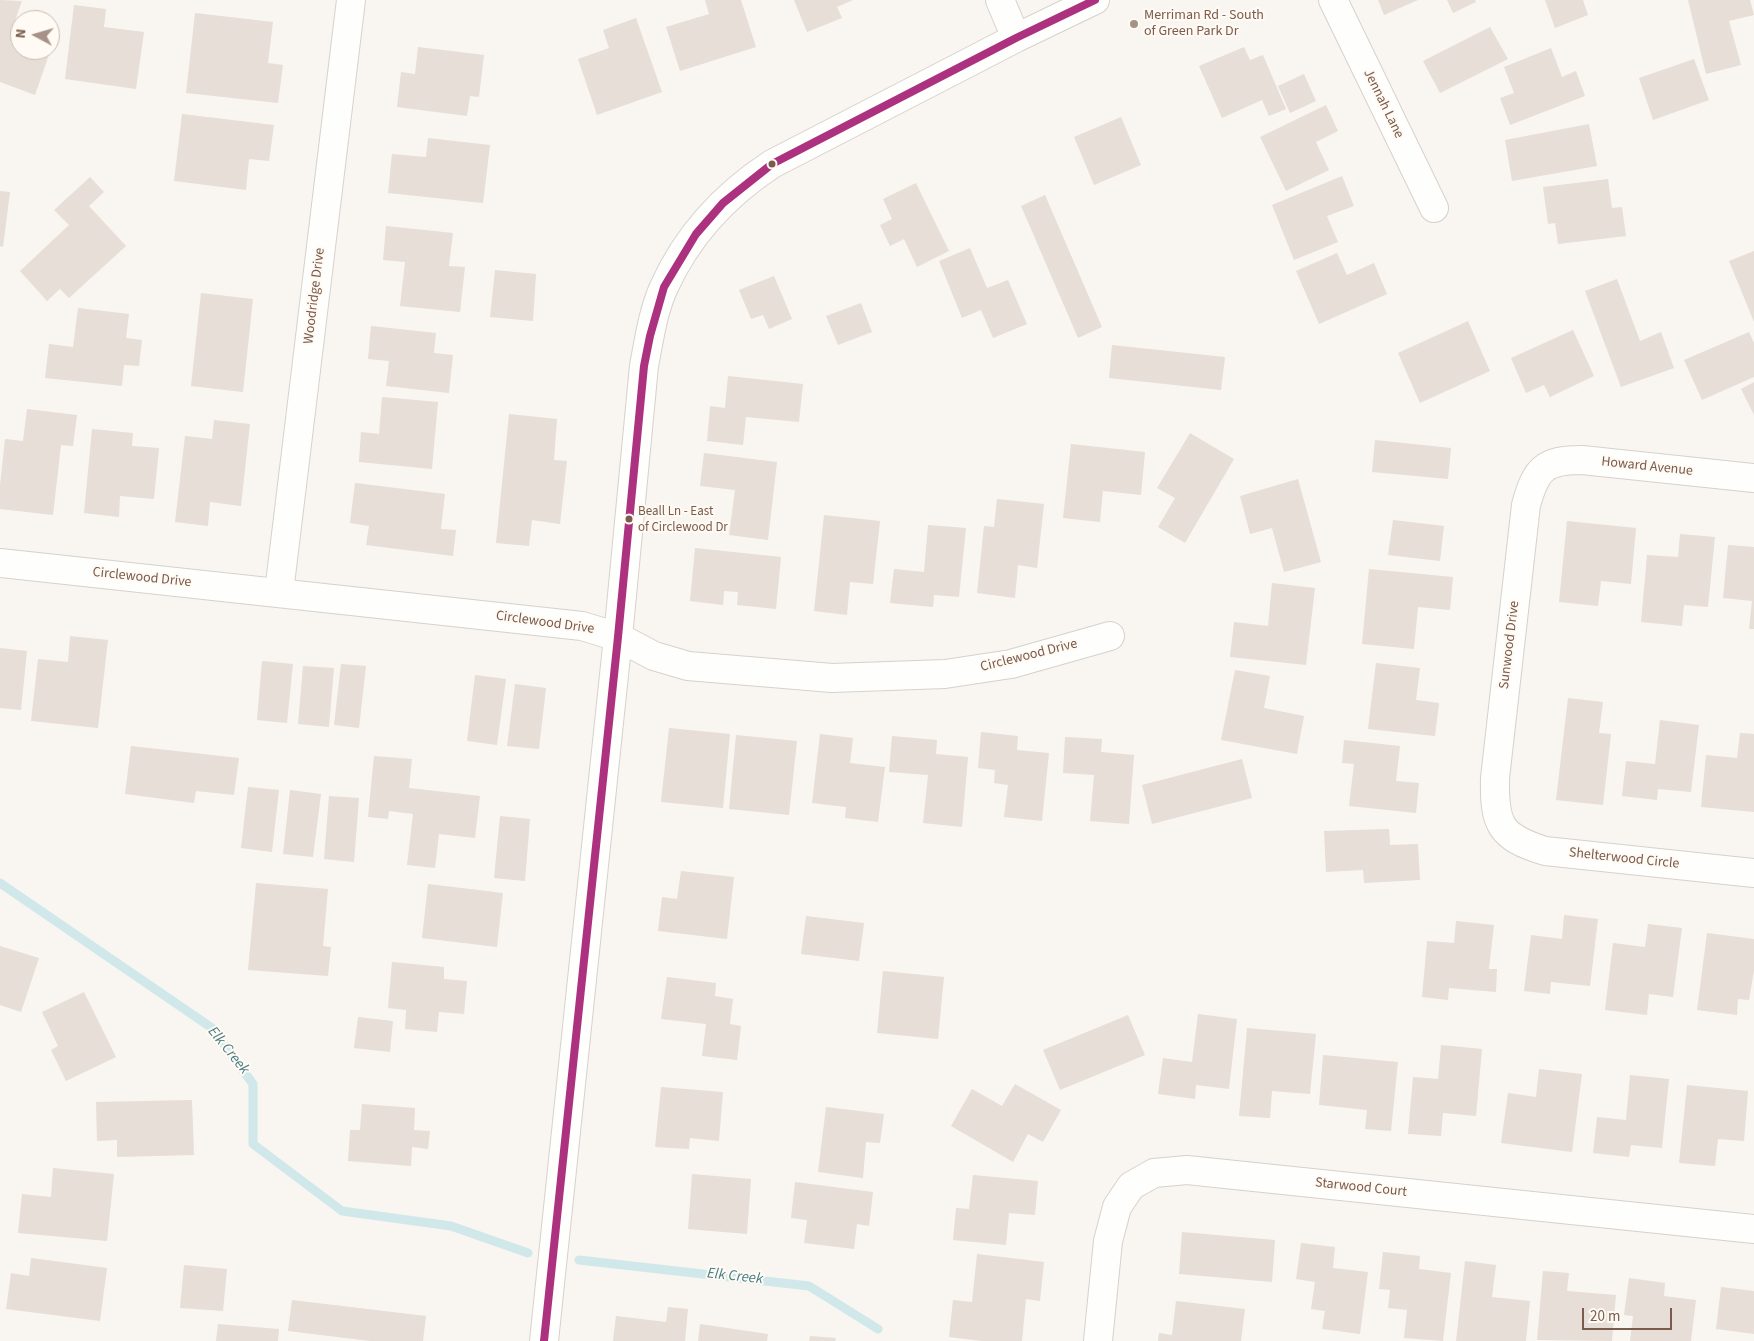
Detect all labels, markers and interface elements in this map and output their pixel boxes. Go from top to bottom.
place label: Merriman Rd - South of Green Park Dr [1144,8,1264,40]
north arrow [10,10,60,60]
marker: Merriman Rd - South of Green Park Dr [1128,18,1140,30]
text: N [11,28,32,39]
street label: Jennah Lane [1359,67,1407,141]
unlabelled marker [767,159,777,169]
street label: Woodridge Drive [301,247,329,345]
street label: Howard Avenue [1600,454,1694,480]
place label: Beall Ln - East of Circlewood Dr [638,504,728,535]
marker: Beall Ln - East of Circlewood Dr [624,514,634,524]
street label: Circlewood Drive [92,564,192,592]
street label: Sunwood Drive [1496,600,1524,690]
street label: Circlewood Drive [495,608,595,638]
street label: Circlewood Drive [979,636,1079,676]
street label: Shelterwood Circle [1568,845,1680,873]
water label: Elk Creek [203,1024,253,1078]
street label: Starwood Court [1314,1175,1408,1201]
water label: Elk Creek [706,1265,764,1289]
scale bar [1584,1298,1674,1330]
text: 20 m [1590,1306,1620,1327]

